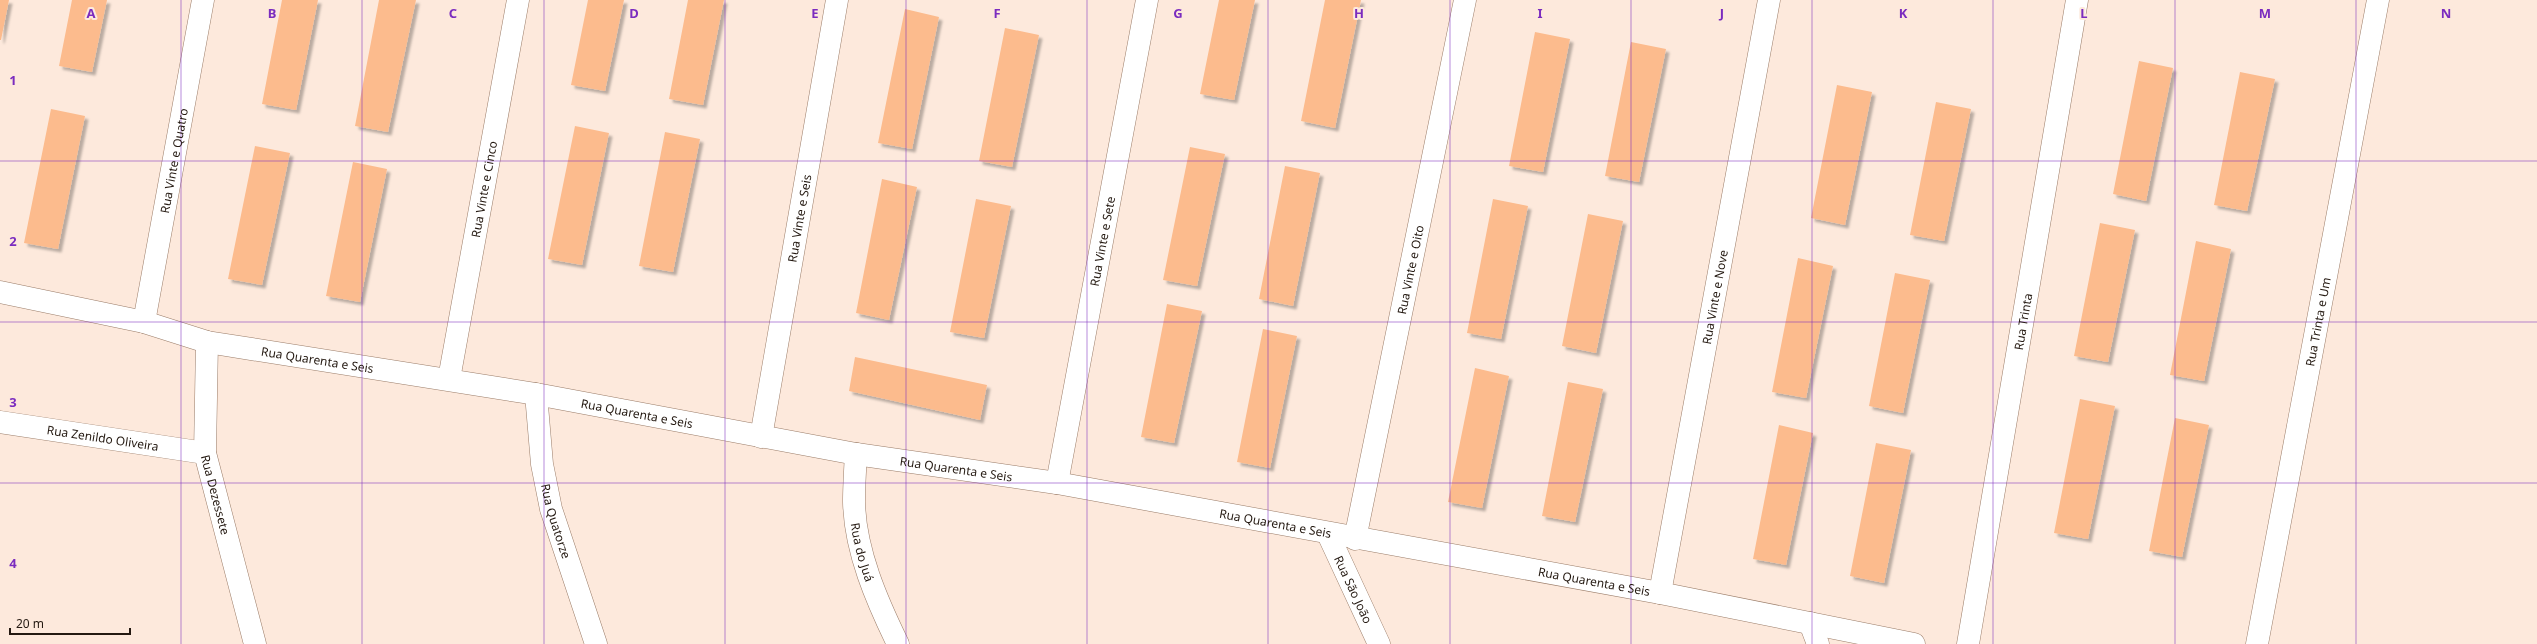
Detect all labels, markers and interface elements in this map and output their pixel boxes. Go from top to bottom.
text: A [87,4,96,22]
text: B [268,4,276,22]
text: C [449,4,457,22]
text: D [629,4,639,22]
text: E [811,4,819,22]
text: F [993,4,1001,22]
text: G [1173,4,1183,22]
text: H [1354,4,1364,22]
text: I [1537,4,1543,22]
text: J [1719,4,1724,22]
text: K [1899,4,1908,22]
text: L [2080,4,2088,22]
text: M [2259,4,2271,22]
text: N [2441,4,2451,22]
text: 1 [9,71,17,89]
street label: Rua Vinte e Quatro [156,107,192,215]
street label: Rua Vinte e Cinco [466,139,501,239]
street label: Rua Vinte e Seis [783,173,815,264]
street label: Rua Vinte e Sete [1085,195,1119,288]
street label: Rua Vinte e Oito [1393,223,1427,316]
text: 2 [9,232,17,250]
street label: Rua Vinte e Nove [1697,248,1731,346]
street label: Rua Trinta e Um [2301,276,2334,368]
street label: Rua Trinta [2009,292,2036,351]
street label: Rua Quarenta e Seis [260,342,375,377]
text: 3 [9,393,17,411]
street label: Rua Quarenta e Seis [580,394,695,432]
street label: Rua Zenildo Oliveira [46,421,160,454]
street label: Rua Quarenta e Seis [899,452,1014,485]
street label: Rua Dezessete [197,453,235,537]
street label: Rua Quatorze [538,482,575,561]
street label: Rua Quarenta e Seis [1218,504,1333,541]
street label: Rua do Juá [847,522,878,584]
street label: Rua São João [1331,553,1377,626]
text: 4 [9,554,17,572]
street label: Rua Quarenta e Seis [1537,562,1652,600]
scale bar [10,610,130,636]
text: 20 m [16,615,44,632]

